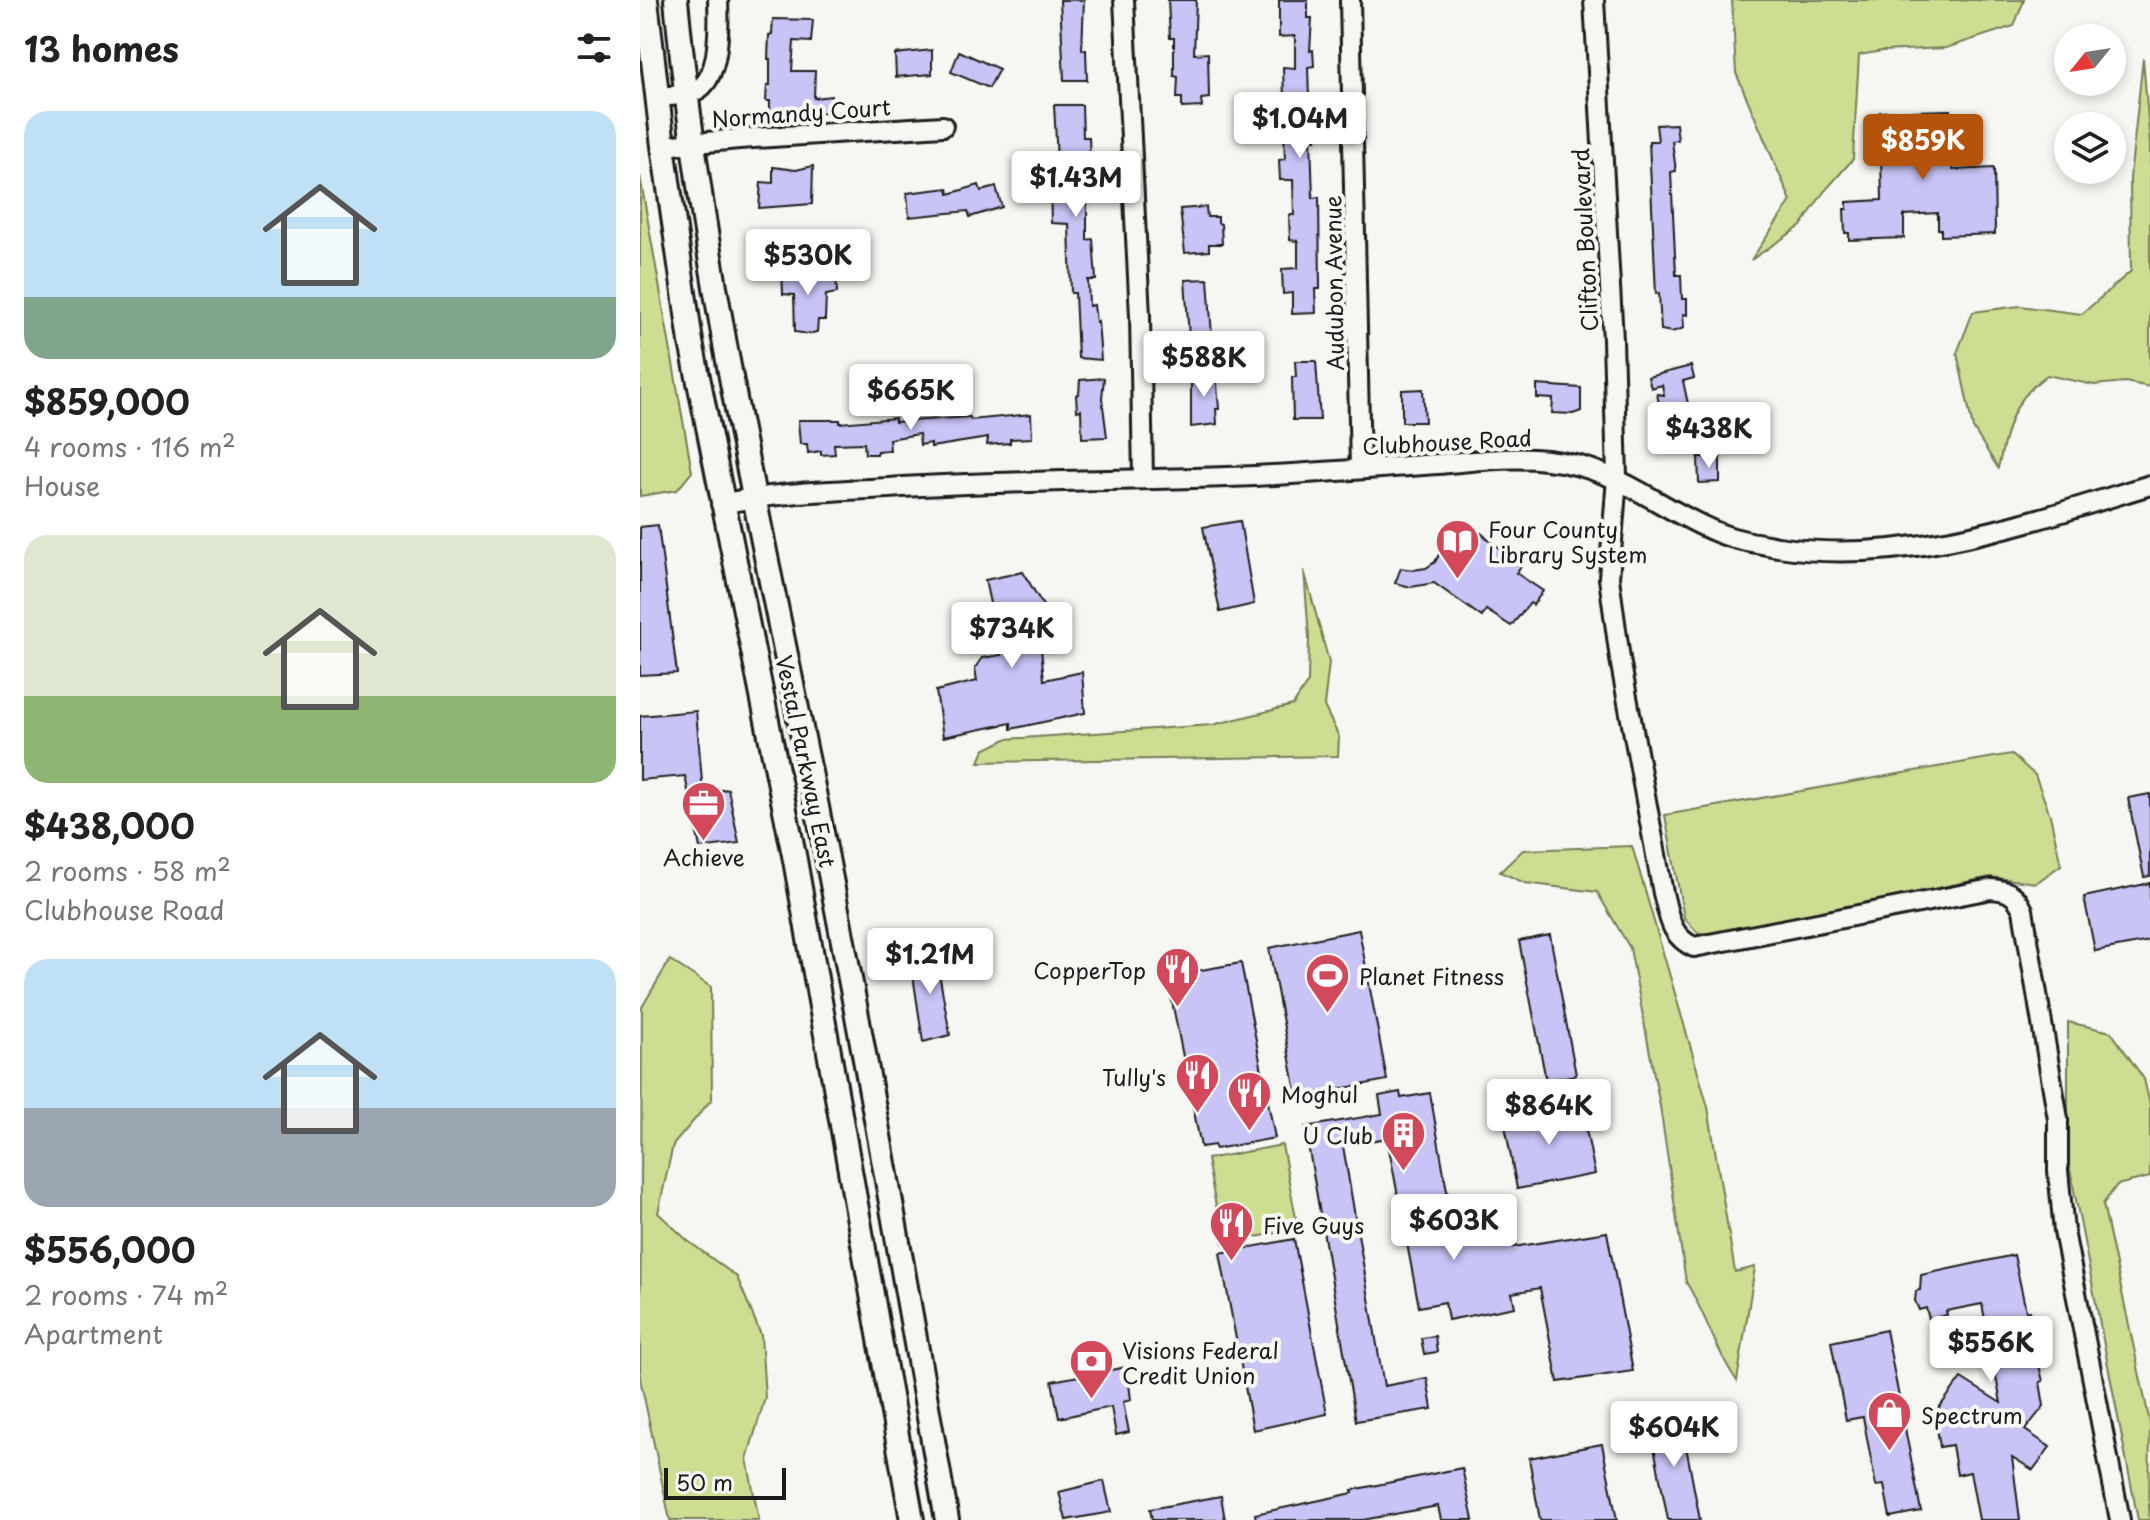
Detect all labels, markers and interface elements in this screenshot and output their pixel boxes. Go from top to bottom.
text: 13 homes [24,22,179,74]
north arrow [2054,24,2126,96]
map controls [2054,24,2126,184]
icon: filters [572,26,616,70]
street label: Normandy Court [710,89,892,135]
pin: $1.04M [1235,92,1365,160]
text: $1.04M [1252,98,1348,137]
button: layers [2054,112,2126,184]
pin: $859K [1867,114,1979,182]
text: $859K [1881,120,1965,159]
street label: Clifton Boulevard [1563,148,1605,332]
pin: $1.43M [1011,151,1141,219]
text: $1.43M [1030,157,1122,196]
icon: home [248,163,392,307]
street label: Audubon Avenue [1315,195,1351,371]
pin: $530K [752,229,864,297]
text: $530K [764,235,852,274]
pin: $588K [1148,331,1260,399]
text: $588K [1161,337,1247,376]
pin: $665K [855,364,967,432]
text: $665K [867,370,955,409]
text: $859,000 [24,375,190,427]
pin: $438K [1653,402,1765,470]
text: $438K [1666,408,1752,447]
street label: Clubhouse Road [1361,420,1533,462]
text: 4 rooms · 116 m² [24,427,236,466]
text: House [24,466,100,505]
place label: Four County Library System [1488,512,1648,570]
library icon: Four County Library System [1433,517,1481,580]
icon: home [248,587,392,731]
pin: $734K [956,602,1068,670]
text: $734K [969,608,1055,647]
street label: Vestal Parkway East [768,652,846,870]
office icon: Achieve [680,779,728,842]
text: $438,000 [24,799,195,851]
place label: Achieve [663,840,745,873]
text: 2 rooms · 58 m² [24,851,231,890]
text: Clubhouse Road [24,890,225,929]
pin: $1.21M [865,928,995,996]
text: $1.21M [885,934,975,973]
restaurant icon: CopperTop [1153,945,1201,1008]
sports icon: Planet Fitness [1304,951,1352,1014]
place label: CopperTop [1033,953,1146,986]
place label: Planet Fitness [1359,959,1504,992]
icon: home [248,1011,392,1155]
restaurant icon: Tully's [1173,1052,1221,1115]
place label: Tully's [1102,1060,1166,1093]
restaurant icon: Moghul [1226,1069,1274,1132]
place label: Moghul [1281,1077,1358,1110]
pin: $864K [1493,1079,1605,1147]
text: $864K [1505,1085,1593,1124]
building icon: U Club [1380,1110,1428,1173]
place label: U Club [1302,1118,1373,1151]
pin: $603K [1398,1194,1510,1262]
restaurant icon: Five Guys [1208,1200,1256,1263]
text: $603K [1409,1200,1499,1239]
place label: Five Guys [1263,1208,1364,1241]
text: $556,000 [24,1223,195,1275]
text: 2 rooms · 74 m² [24,1275,228,1314]
text: Apartment [24,1314,163,1353]
pin: $556K [1935,1316,2047,1384]
text: $556K [1948,1322,2034,1361]
place label: Visions Federal Credit Union [1122,1333,1279,1391]
bank icon: Visions Federal Credit Union [1067,1338,1115,1401]
shop icon: Spectrum [1866,1390,1914,1453]
place label: Spectrum [1921,1398,2023,1431]
pin: $604K [1618,1401,1730,1469]
text: $604K [1628,1407,1720,1446]
scale bar [664,1464,786,1500]
text: 50 m [676,1465,733,1498]

